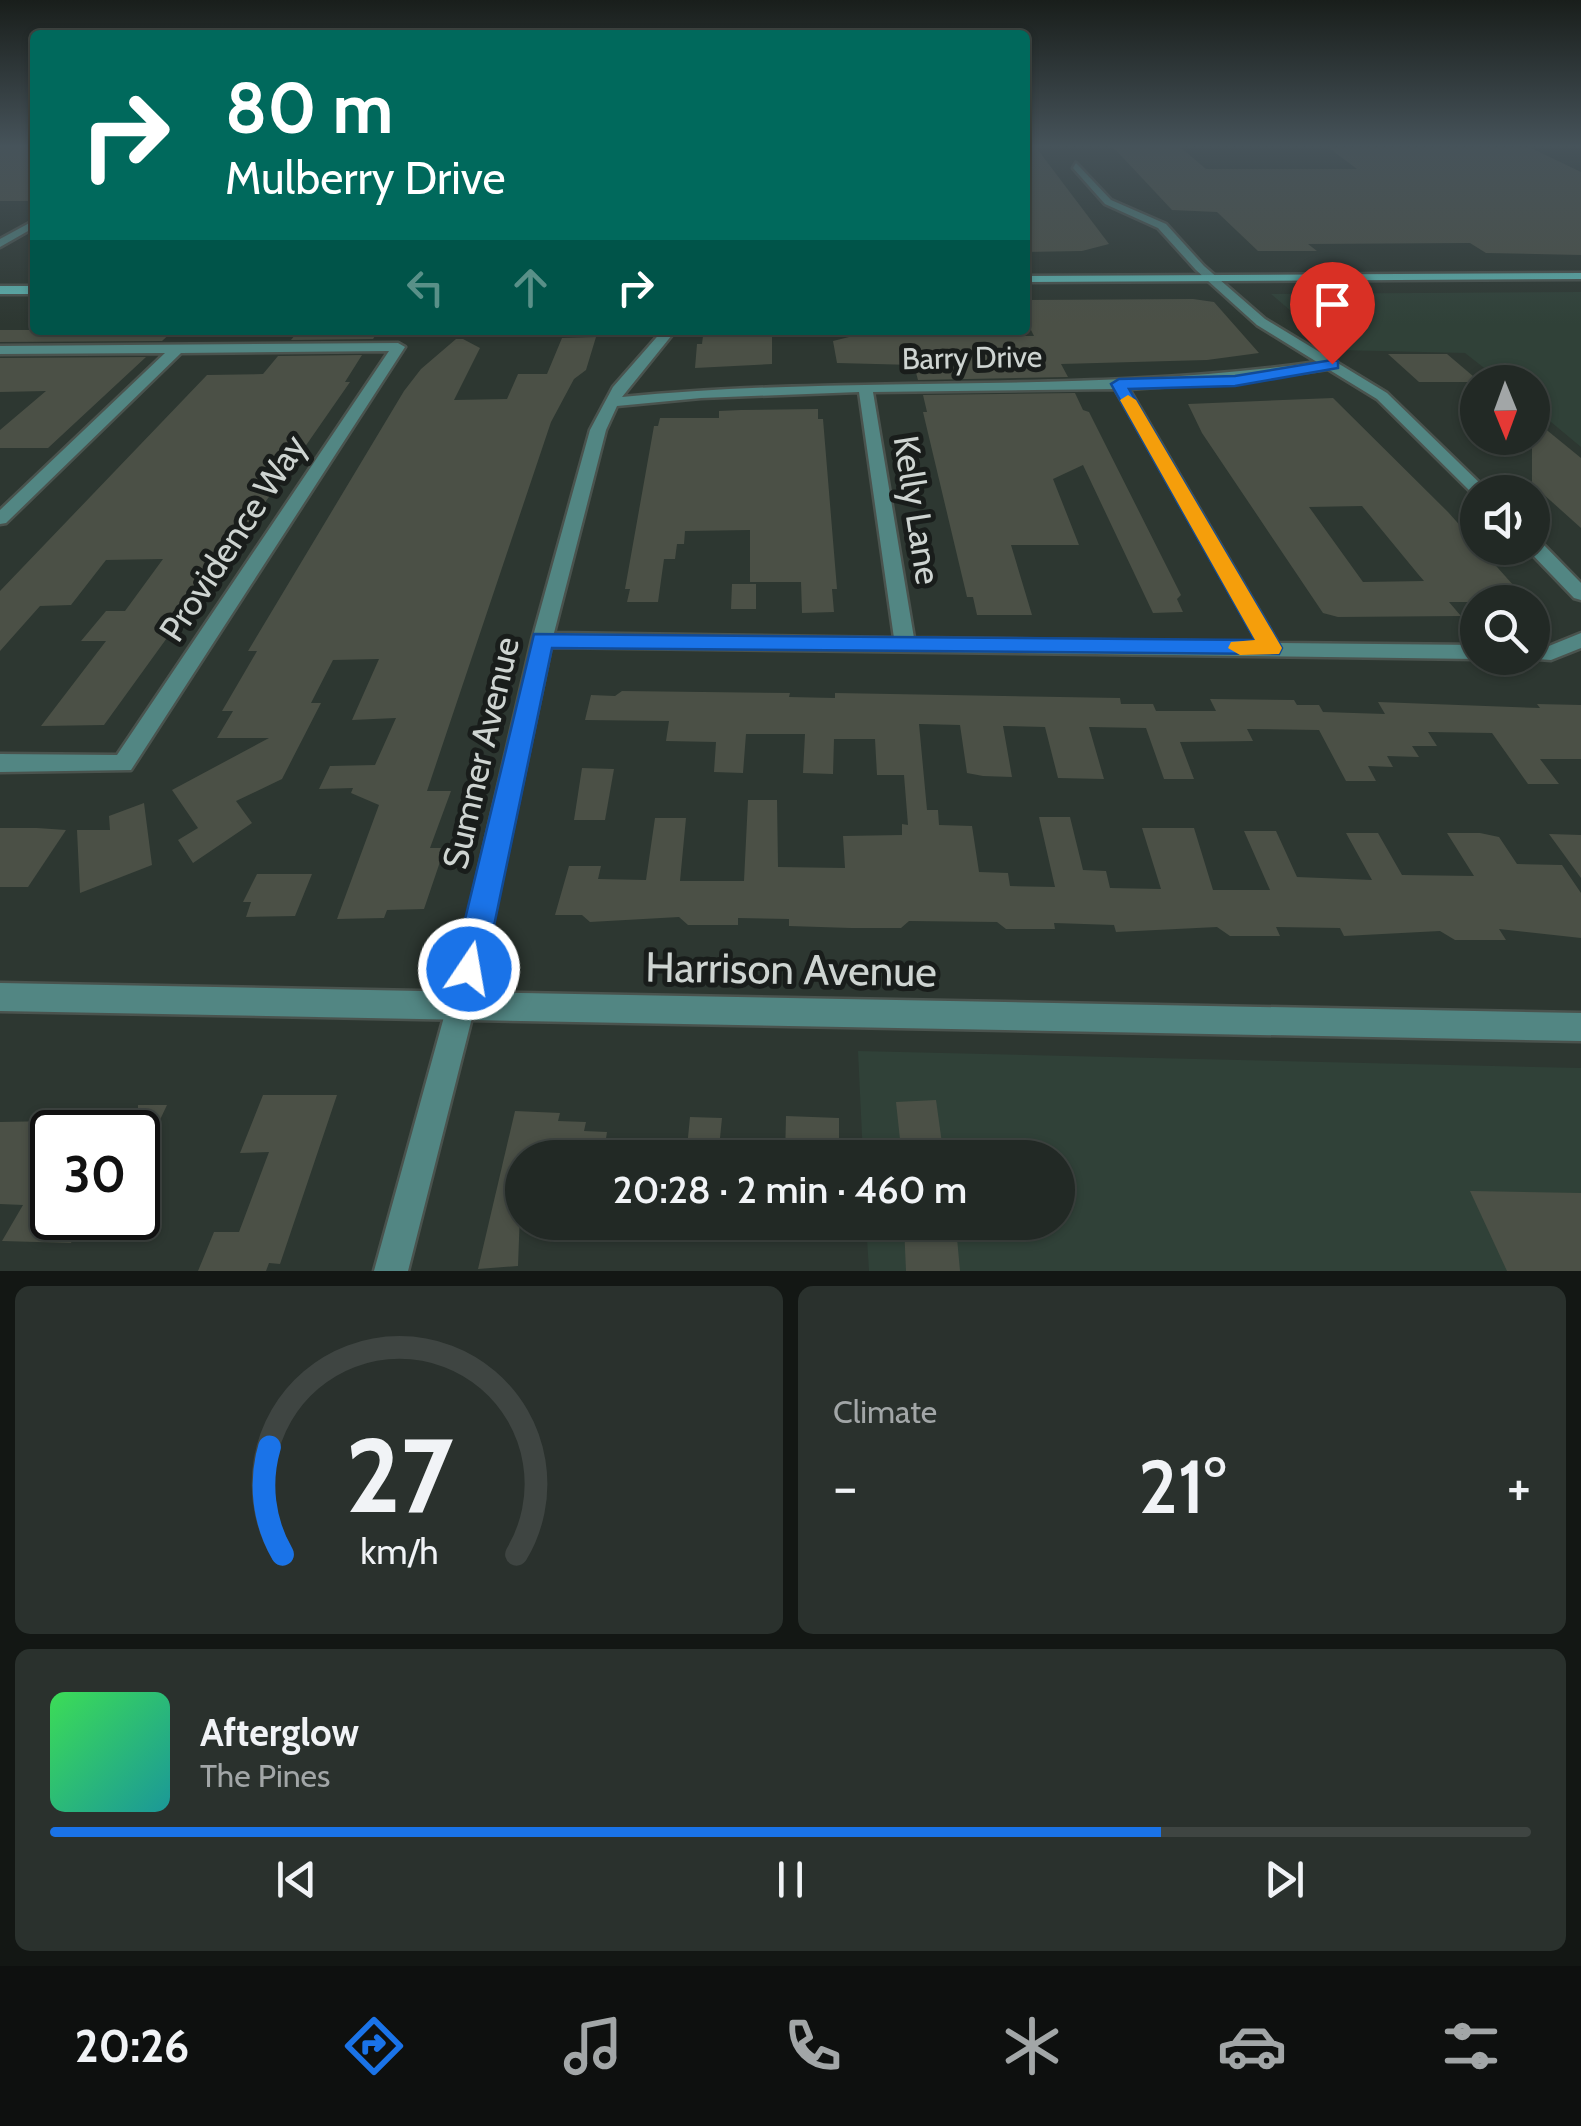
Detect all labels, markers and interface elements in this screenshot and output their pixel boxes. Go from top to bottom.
text: 80 m [225,65,393,151]
icon: right [60,70,190,200]
text: Mulberry Drive [225,151,505,205]
icon: left [398,260,453,315]
icon: ahead [503,260,558,315]
icon: right [608,260,663,315]
pin [1290,262,1375,365]
icon: arrive [1305,277,1360,332]
street label: Barry Drive [901,338,1043,377]
north arrow [1460,365,1550,455]
map controls [1460,365,1550,675]
street label: Providence Way [150,426,316,649]
street label: Kelly Lane [885,432,950,587]
button: sound [1460,475,1550,565]
button: search [1460,585,1550,675]
street label: Sumner Avenue [433,633,528,873]
position arrow [417,917,521,1021]
street label: Harrison Avenue [645,940,937,998]
speed limit sign: 30 [30,1110,160,1240]
text: 20:28 · 2 min · 460 m [613,1166,967,1213]
text: Climate [833,1392,937,1431]
text: 27 [345,1412,453,1538]
text: 21° [1138,1441,1226,1532]
text: − [833,1453,857,1520]
text: + [1507,1453,1531,1520]
text: km/h [360,1530,438,1573]
text: Afterglow [200,1709,359,1756]
text: The Pines [200,1756,330,1795]
icon: previous [269,1852,324,1907]
icon: pause [763,1852,818,1907]
icon: next [1257,1852,1312,1907]
icon: directions [339,2011,409,2081]
icon: music [558,2011,628,2081]
icon: phone [778,2011,848,2081]
icon: climate [997,2011,1067,2081]
icon: car [1217,2011,1287,2081]
icon: filters [1436,2011,1506,2081]
text: 20:26 [75,2019,189,2073]

